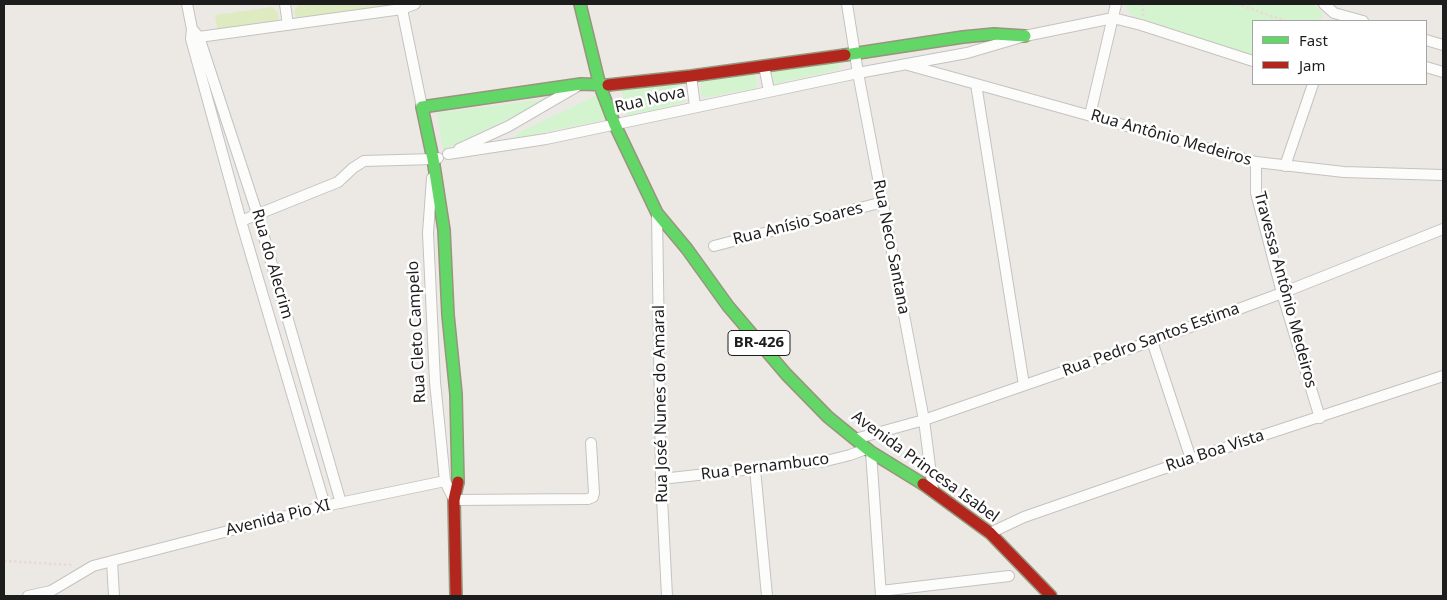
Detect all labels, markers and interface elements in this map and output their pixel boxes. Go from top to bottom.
legend [1252,20,1427,85]
text: Fast [1299,30,1328,50]
text: Jam [1299,55,1326,75]
street label: Rua Nova [613,83,687,117]
street label: Rua Antônio Medeiros [1088,106,1254,170]
street label: Rua Neco Santana [869,178,913,316]
street label: Travessa Antônio Medeiros [1250,190,1320,390]
street label: Rua Anísio Soares [731,199,865,249]
street label: Rua do Alecrim [247,207,297,321]
street label: Rua Cleto Campelo [404,260,430,404]
street label: Rua Pedro Santos Estima [1060,299,1242,381]
street label: Rua José Nunes do Amaral [650,305,672,503]
road number: BR-426 [728,330,790,356]
street label: Avenida Princesa Isabel [848,407,1002,527]
street label: Rua Boa Vista [1163,426,1267,476]
street label: Rua Pernambuco [700,450,830,484]
street label: Avenida Pio XI [224,496,332,540]

